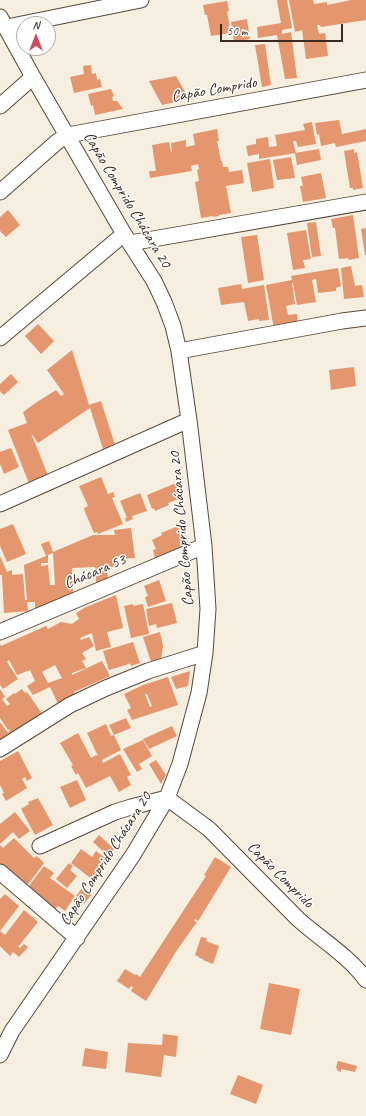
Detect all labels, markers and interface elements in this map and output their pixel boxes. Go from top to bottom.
north arrow [16,16,56,56]
scale bar [222,16,345,42]
text: N [33,18,39,32]
text: 50 m [227,23,247,39]
street label: Capão Comprido [170,73,258,107]
street label: Capão Comprido Chácara 20 [79,129,175,271]
street label: Capão Comprido Chácara 20 [166,451,198,607]
street label: Chácara 53 [61,550,129,594]
street label: Capão Comprido Chácara 20 [56,789,156,929]
street label: Capão Comprido [243,838,317,912]

